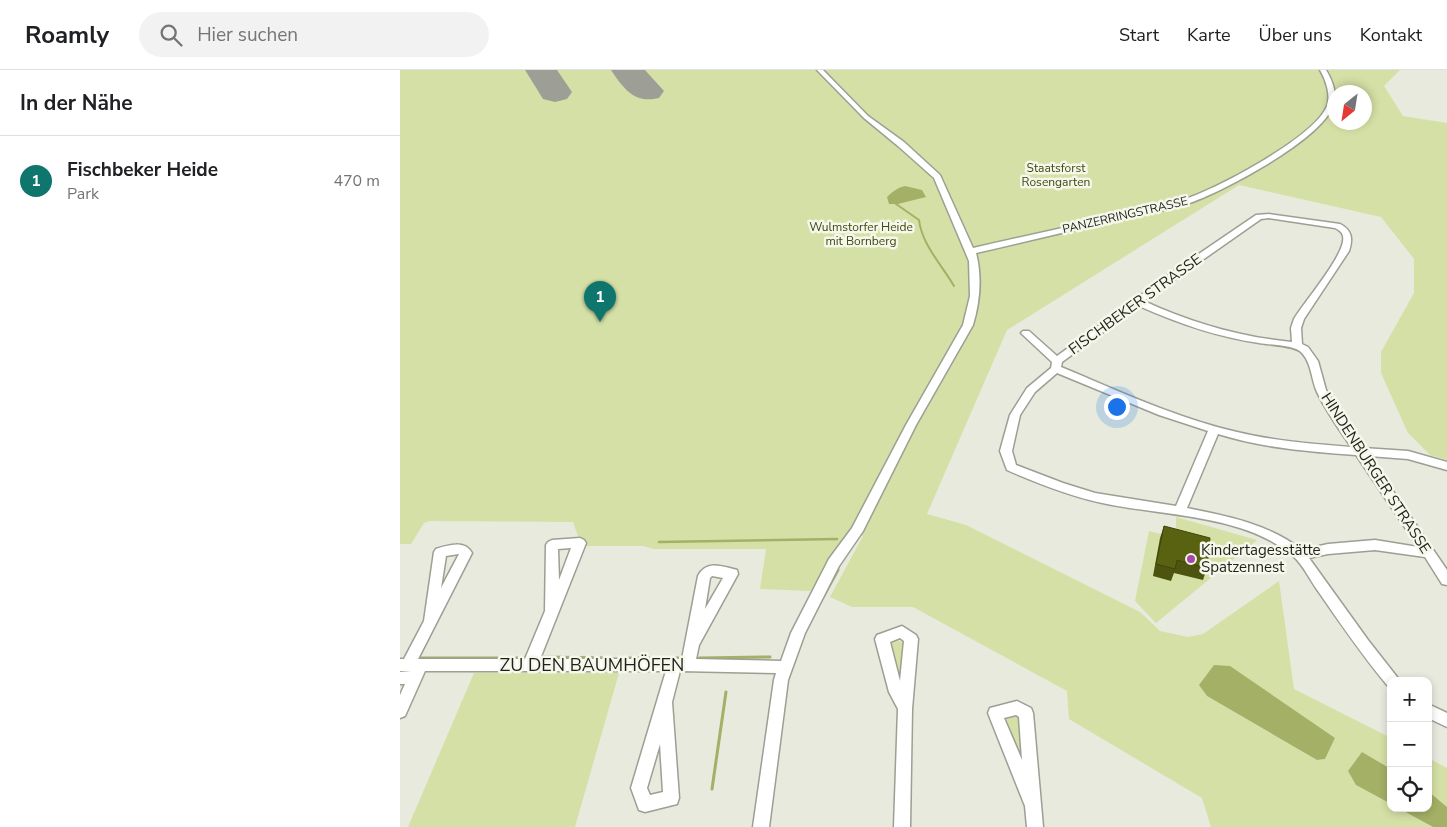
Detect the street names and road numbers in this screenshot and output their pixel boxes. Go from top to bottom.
street label: PANZERRINGSTRASSE [1061,193,1189,237]
street label: FISCHBEKER STRASSE [1065,249,1205,359]
street label: HINDENBURGER STRASSE [1316,389,1436,557]
street label: ZU DEN BAUMHÖFEN [500,653,684,677]

